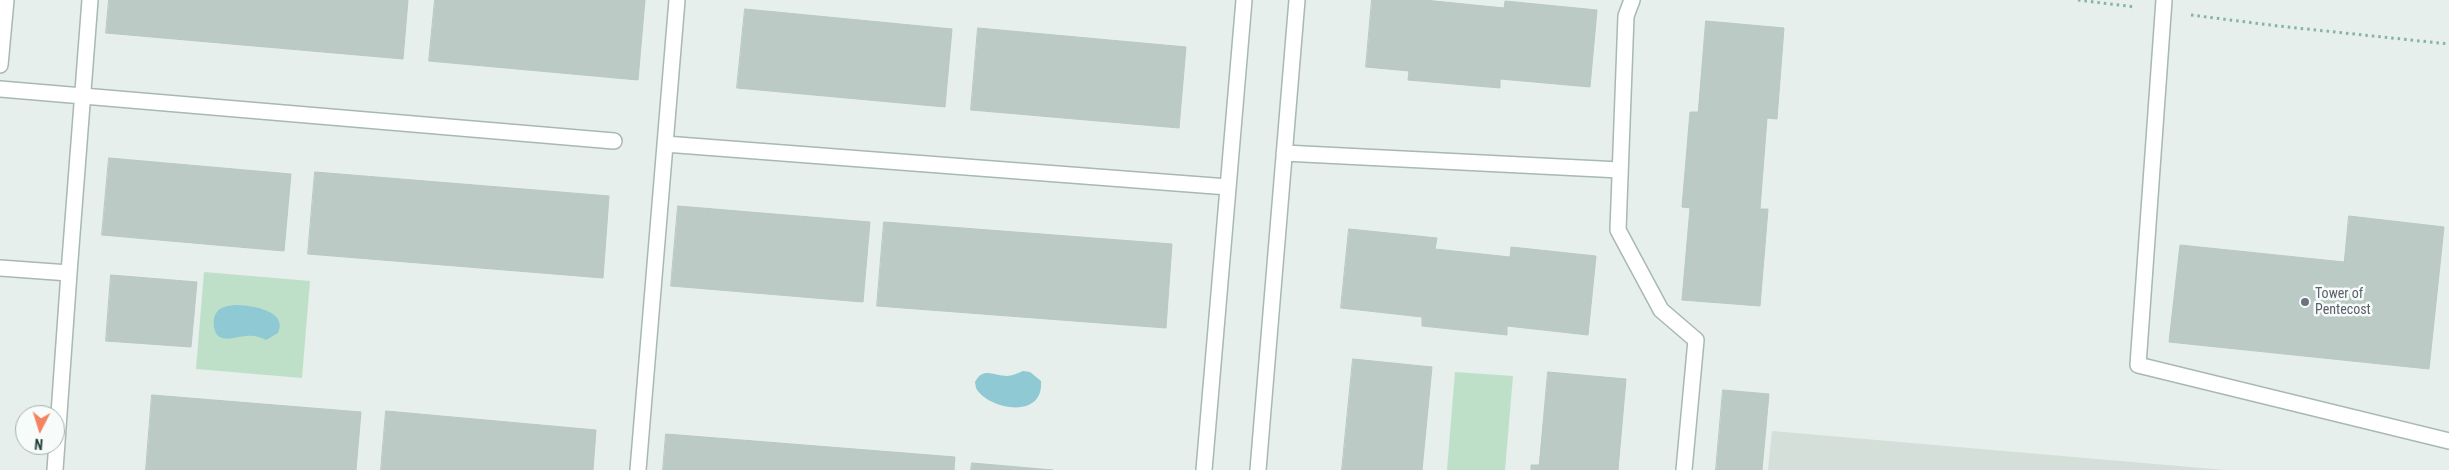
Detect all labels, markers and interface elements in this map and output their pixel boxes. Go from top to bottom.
place label: Tower of Pentecost [2315,286,2371,318]
marker: Tower of Pentecost [2299,296,2311,308]
north arrow [15,405,65,455]
text: N [34,436,44,452]

